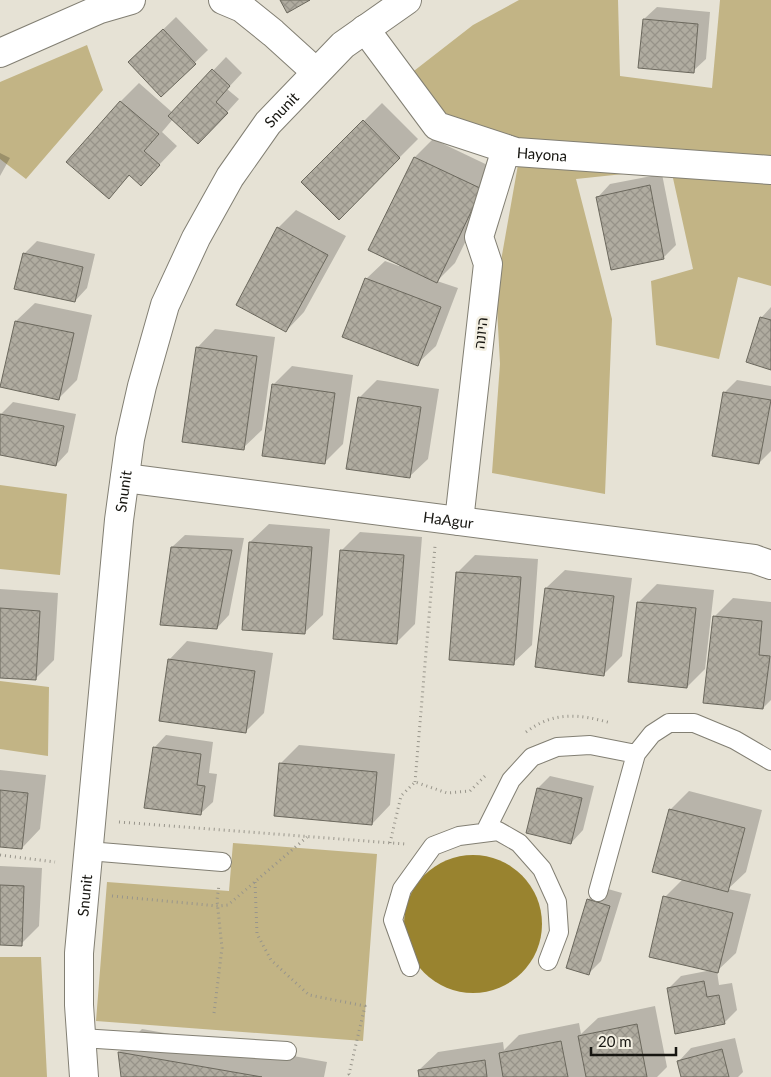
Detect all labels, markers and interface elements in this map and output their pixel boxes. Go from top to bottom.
street label: Snunit [260,87,303,131]
street label: Hayona [516,143,568,165]
street label: היונה [469,316,491,350]
street label: Snunit [111,469,135,513]
street label: HaAgur [422,507,475,532]
street label: Snunit [73,873,95,917]
scale bar [591,1024,676,1056]
text: 20 m [598,1032,632,1050]

